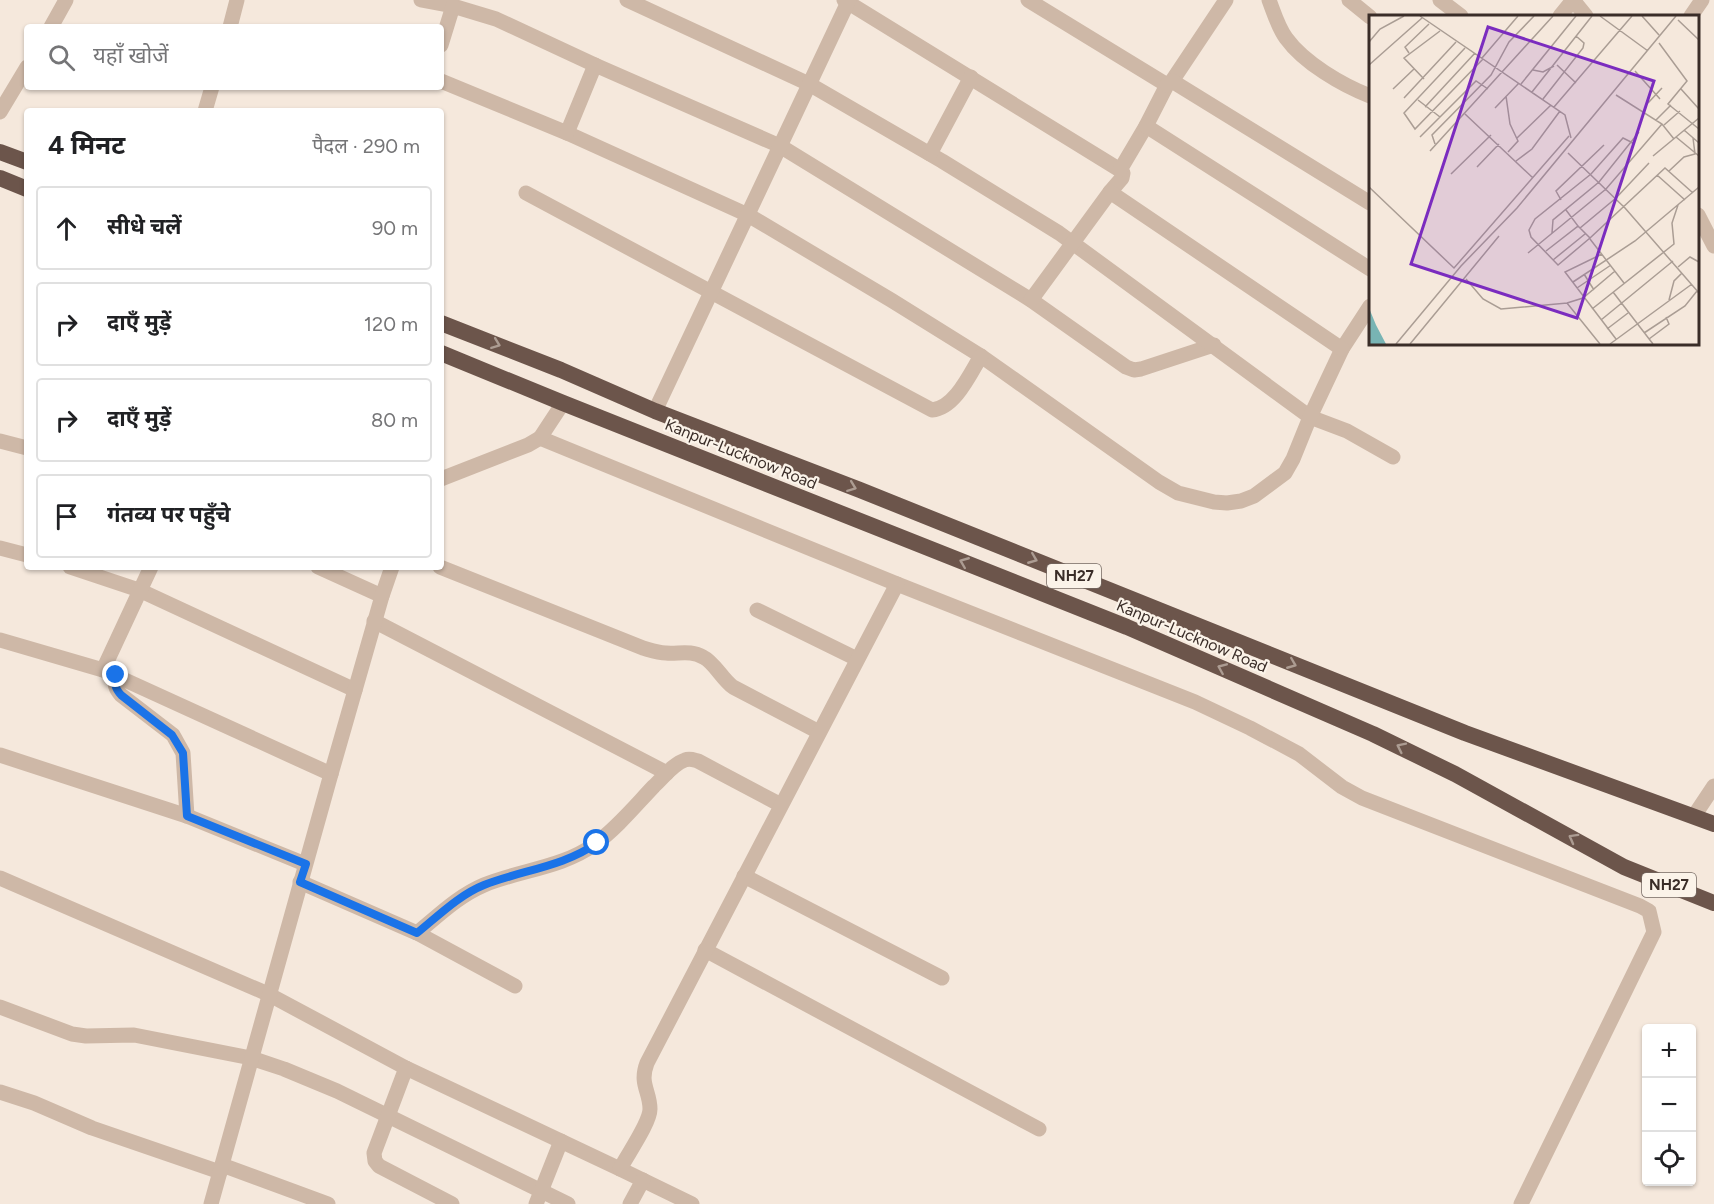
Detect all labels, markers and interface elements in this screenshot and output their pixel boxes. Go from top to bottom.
inset map [1369,15,1699,345]
search box [24,24,444,90]
icon: search [45,41,78,74]
text: यहाँ खोजें [93,42,169,69]
text: 4 मिनट [48,129,125,161]
text: पैदल · 290 m [312,134,420,158]
icon: ahead [50,212,83,245]
text: सीधे चलें [107,213,182,240]
text: 90 m [372,216,418,240]
icon: right [50,308,83,341]
text: दाएँ मुड़ें [107,309,171,336]
text: 120 m [364,312,418,336]
one-way arrow [490,337,500,350]
icon: right [50,404,83,437]
text: दाएँ मुड़ें [107,405,171,432]
text: 80 m [371,408,418,432]
street label: Kanpur-Lucknow Road [662,415,820,493]
one-way arrow [846,479,857,492]
icon: arrive [50,500,83,533]
text: गंतव्य पर पहुँचे [107,501,231,528]
one-way arrow [1027,552,1038,564]
one-way arrow [959,557,970,569]
road number: NH27 [1047,564,1101,588]
street label: Kanpur-Lucknow Road [1114,596,1270,676]
one-way arrow [1286,656,1297,669]
route end [102,661,128,687]
one-way arrow [1218,663,1229,675]
one-way arrow [1396,743,1407,754]
route start [583,829,609,855]
one-way arrow [1569,834,1579,845]
road number: NH27 [1642,873,1696,897]
map controls [1642,1024,1696,1186]
button: + [1642,1024,1696,1078]
button: − [1642,1078,1696,1132]
button: locate [1642,1132,1696,1186]

